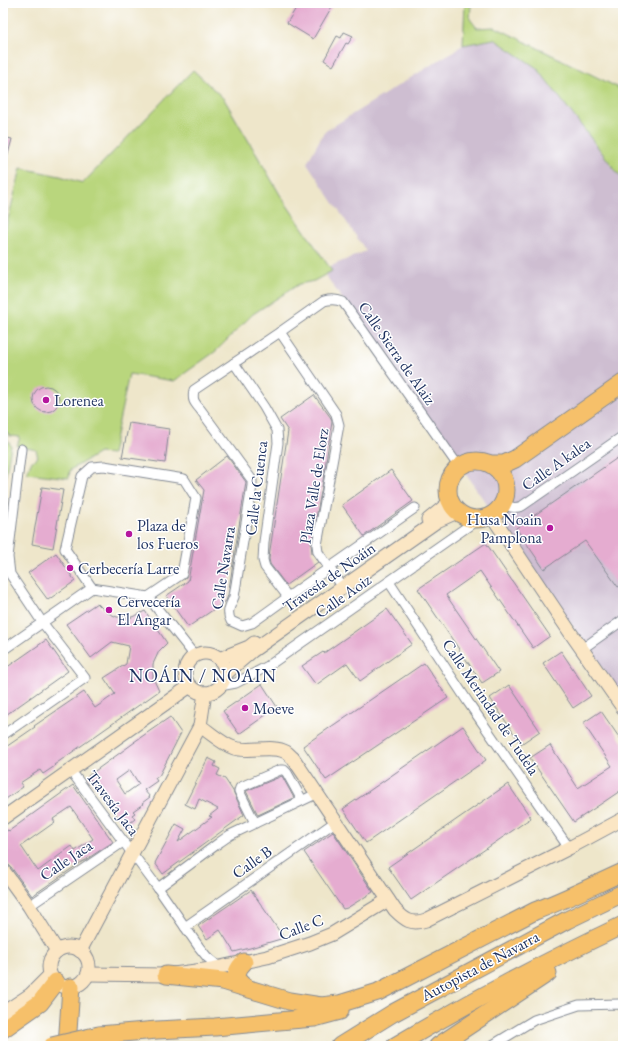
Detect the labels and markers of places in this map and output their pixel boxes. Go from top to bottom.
place label: Lorenea [54,390,105,411]
marker: Lorenea [41,395,51,405]
place label: Husa Noain Pamplona [467,509,543,548]
place label: Plaza de los Fueros [137,515,198,554]
marker: Husa Noain Pamplona [545,523,555,533]
marker: Plaza de los Fueros [124,529,134,539]
place label: Cerbecería Larre [78,558,179,579]
marker: Cerbecería Larre [65,563,75,573]
place label: Cervecería El Angar [117,591,181,630]
marker: Cervecería El Angar [104,605,114,615]
place label: Moeve [253,698,294,719]
marker: Moeve [240,703,250,713]

